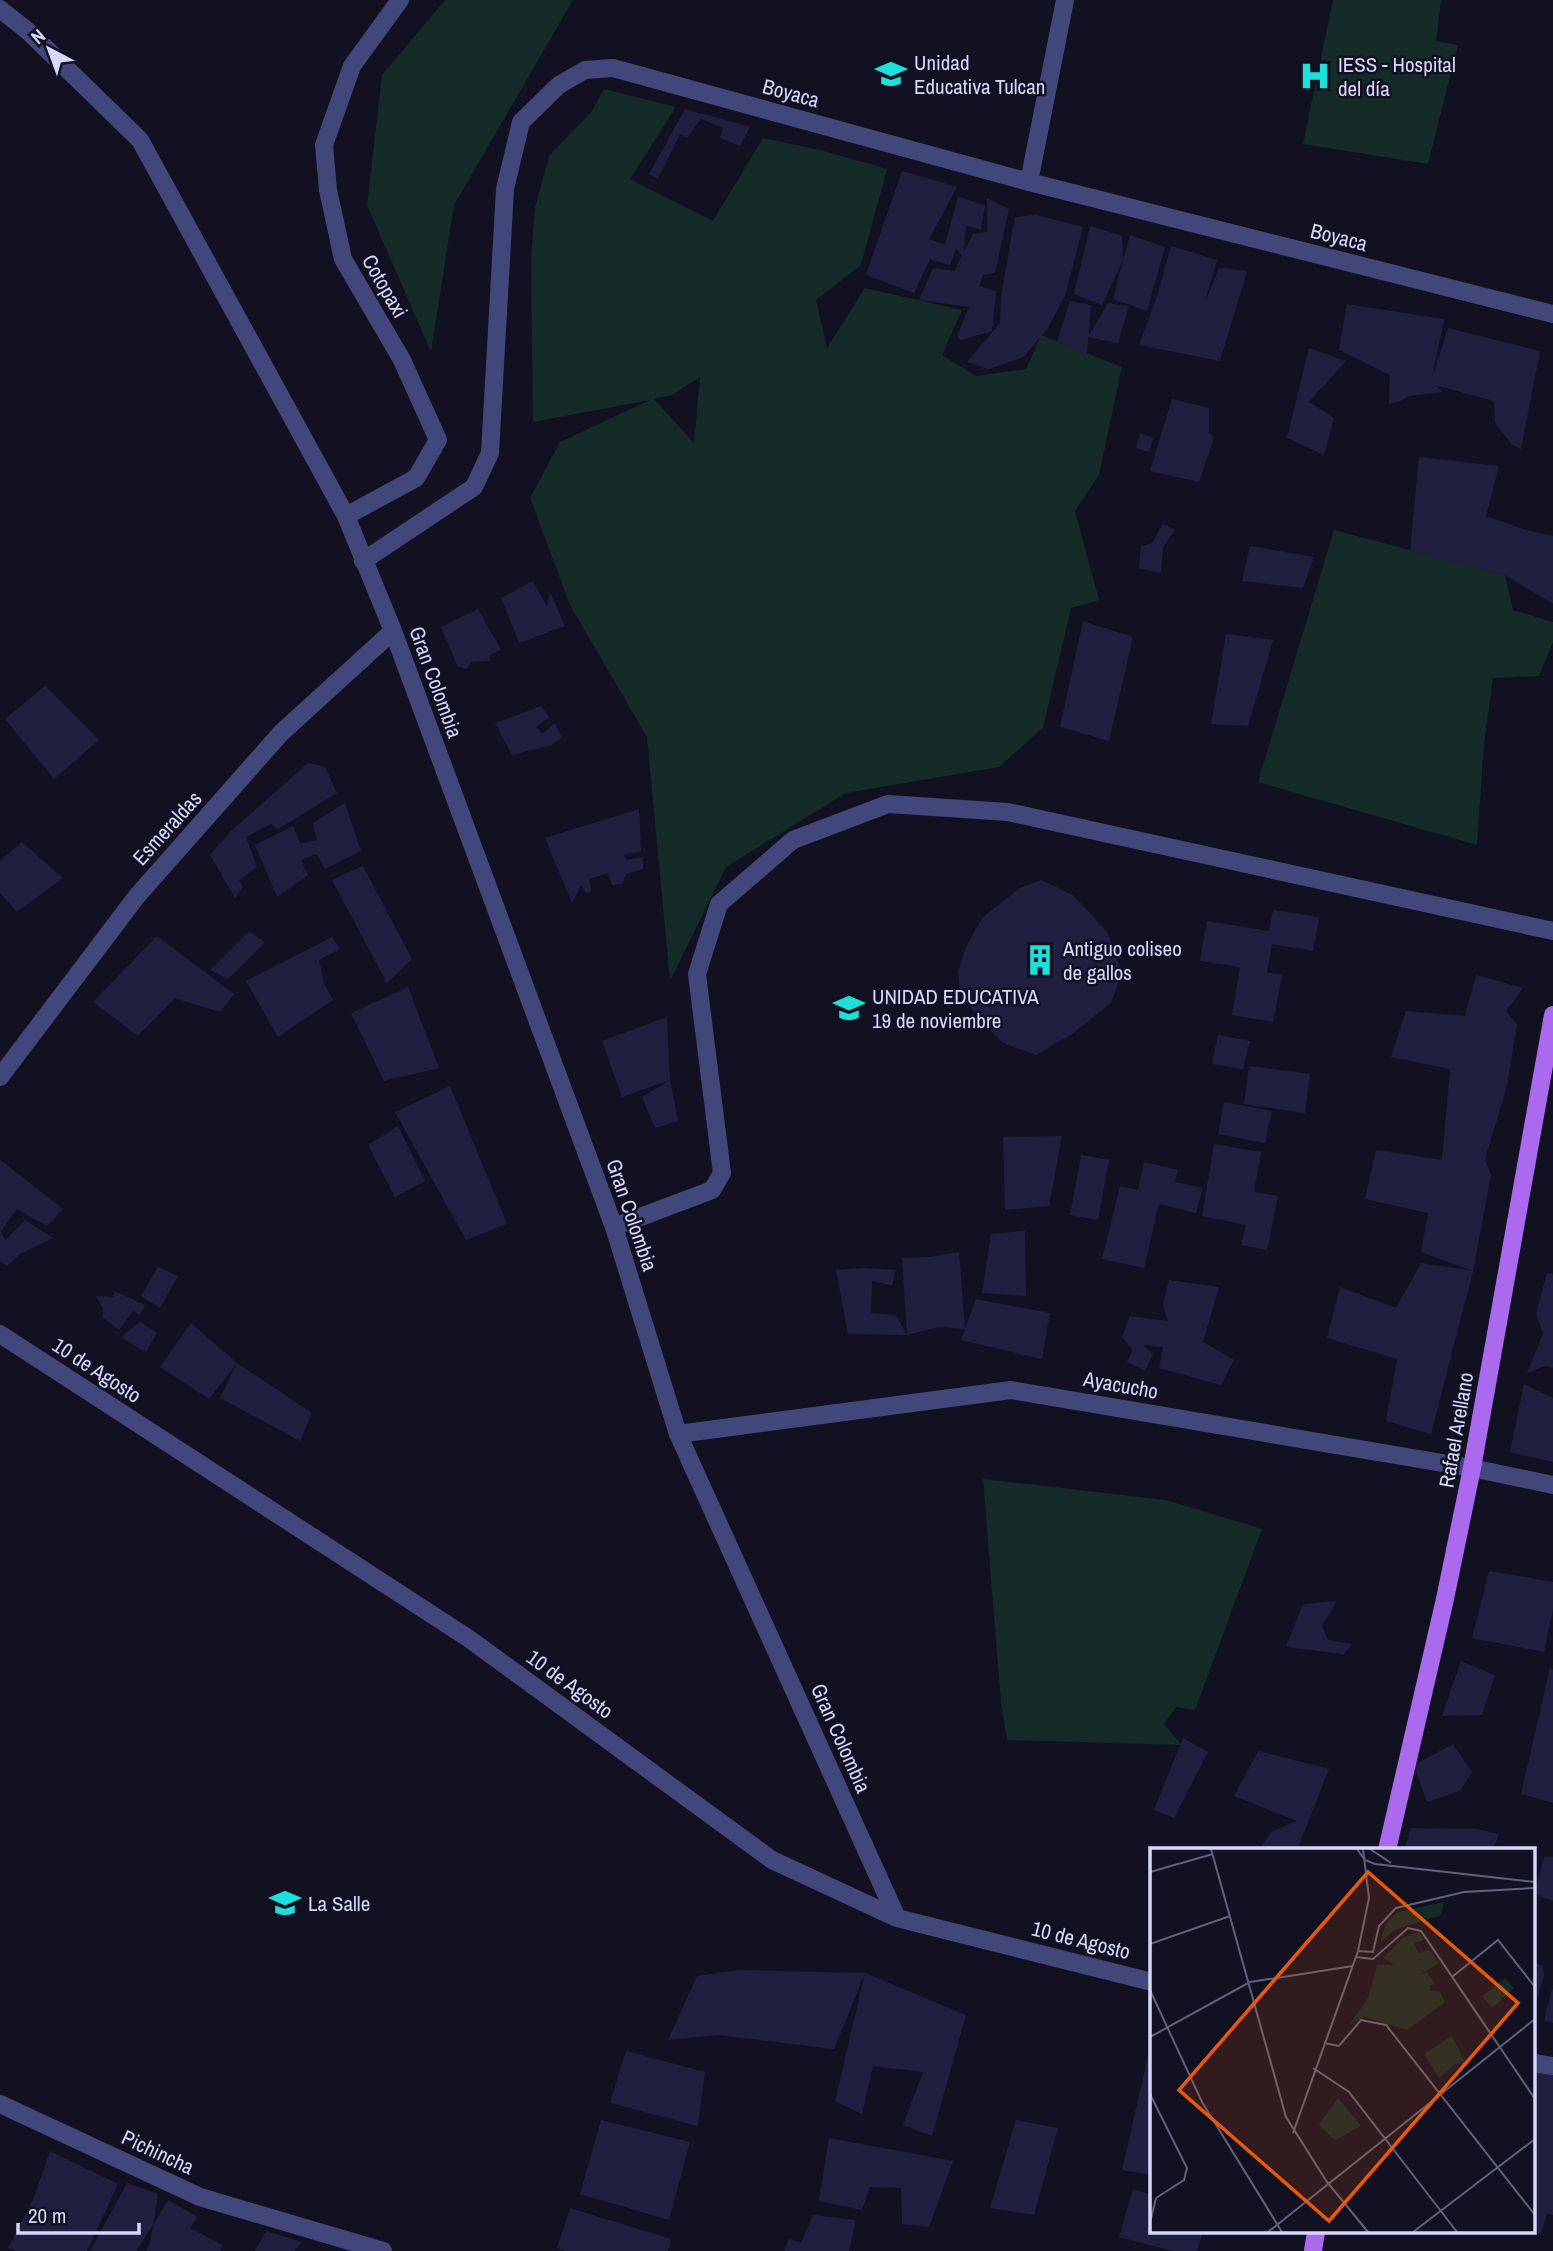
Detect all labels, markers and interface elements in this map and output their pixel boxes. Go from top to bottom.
north arrow [14,14,84,84]
text: N [25,23,51,50]
place label: Unidad Educativa Tulcan [914,48,1045,101]
place label: IESS - Hospital del día [1338,50,1456,103]
school or university icon: Unidad Educativa Tulcan [874,57,908,91]
hospital icon: IESS - Hospital del día [1298,59,1332,93]
street label: Boyaca [760,72,823,115]
street label: Boyaca [1308,216,1371,258]
street label: Cotopaxi [355,249,415,323]
street label: Gran Colombia [402,622,470,742]
street label: Esmeraldas [126,785,208,871]
place label: Antiguo coliseo de gallos [1062,934,1182,987]
building icon: Antiguo coliseo de gallos [1023,943,1057,977]
place label: UNIDAD EDUCATIVA 19 de noviembre [872,982,1039,1035]
school or university icon: UNIDAD EDUCATIVA 19 de noviembre [832,991,866,1025]
street label: Gran Colombia [599,1155,665,1275]
street label: 10 de Agosto [47,1330,147,1410]
street label: Ayacucho [1080,1364,1161,1406]
street label: Rafael Arellano [1432,1370,1480,1490]
street label: 10 de Agosto [521,1643,619,1725]
street label: Gran Colombia [804,1679,878,1798]
inset map [1150,1848,1536,2234]
school or university icon: La Salle [268,1886,302,1920]
place label: La Salle [308,1889,370,1918]
street label: 10 de Agosto [1029,1914,1133,1966]
street label: Pichincha [117,2123,199,2182]
scale bar [18,2192,138,2236]
text: 20 m [28,2201,66,2230]

